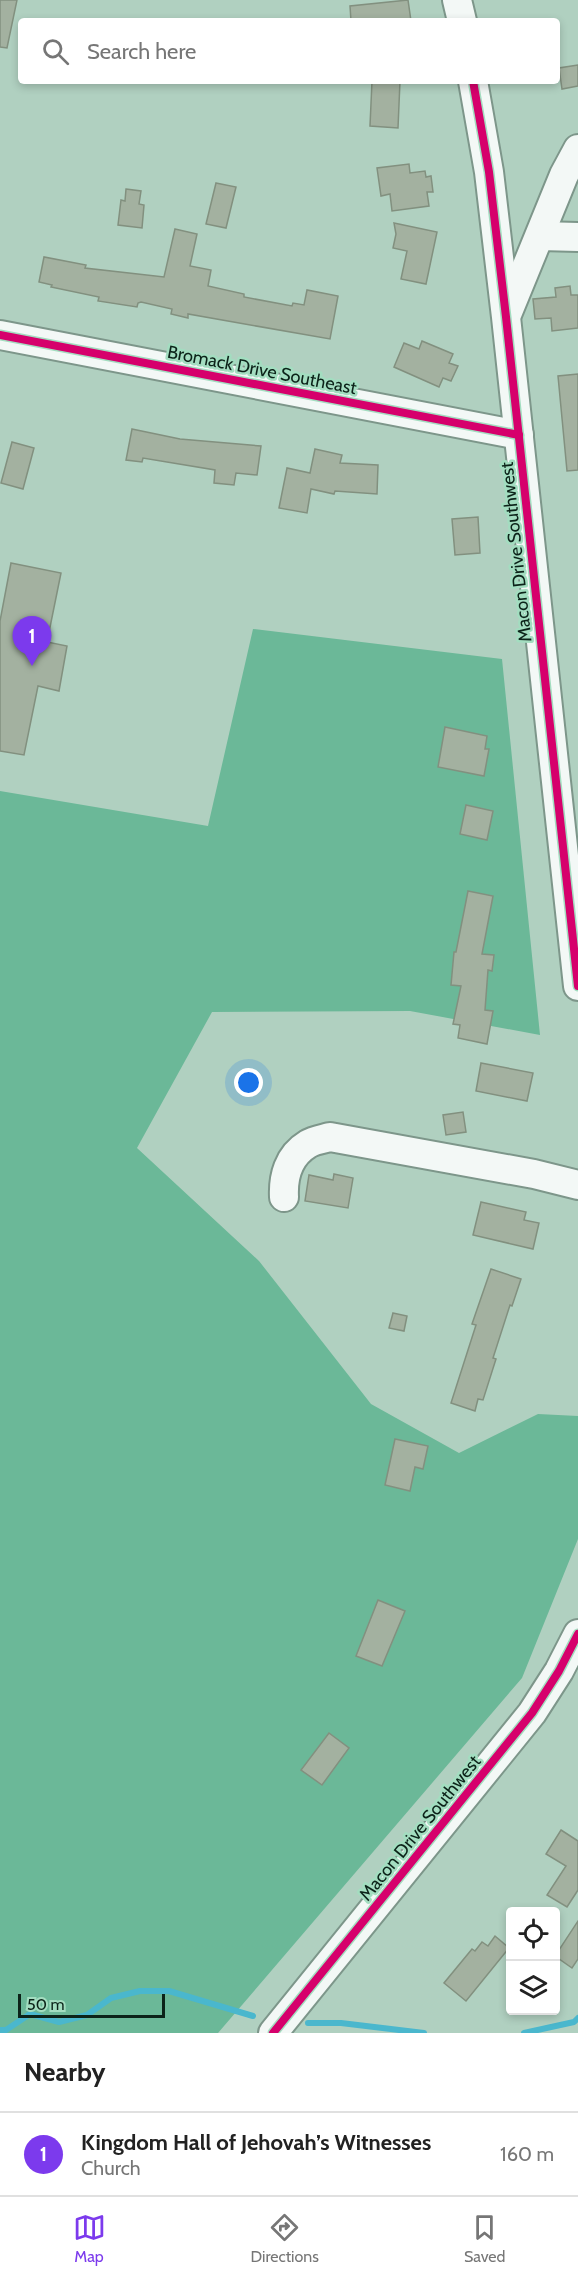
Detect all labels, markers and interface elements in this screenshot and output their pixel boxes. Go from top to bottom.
search box [18,18,560,84]
icon: search [39,35,72,68]
text: Search here [87,38,196,65]
street label: Bromack Drive Southeast [166,341,358,399]
street label: Macon Drive Southwest [496,461,536,643]
pin: 1 [12,616,51,666]
your location [234,1068,263,1097]
street label: Macon Drive Southwest [355,1751,485,1905]
map controls [506,1907,560,2015]
button: locate [506,1907,560,1961]
button: layers [506,1961,560,2015]
scale bar [18,1991,165,2018]
text: 50 m [27,1995,64,2014]
text: Nearby [24,2056,105,2088]
text: Kingdom Hall of Jehovah’s Witnesses [81,2129,431,2156]
text: 1 [40,2142,47,2166]
text: 160 m [500,2142,554,2166]
text: Church [81,2156,141,2180]
tab: Map [73,2211,106,2266]
tab: Directions [251,2211,319,2266]
tab: Saved [464,2211,505,2266]

